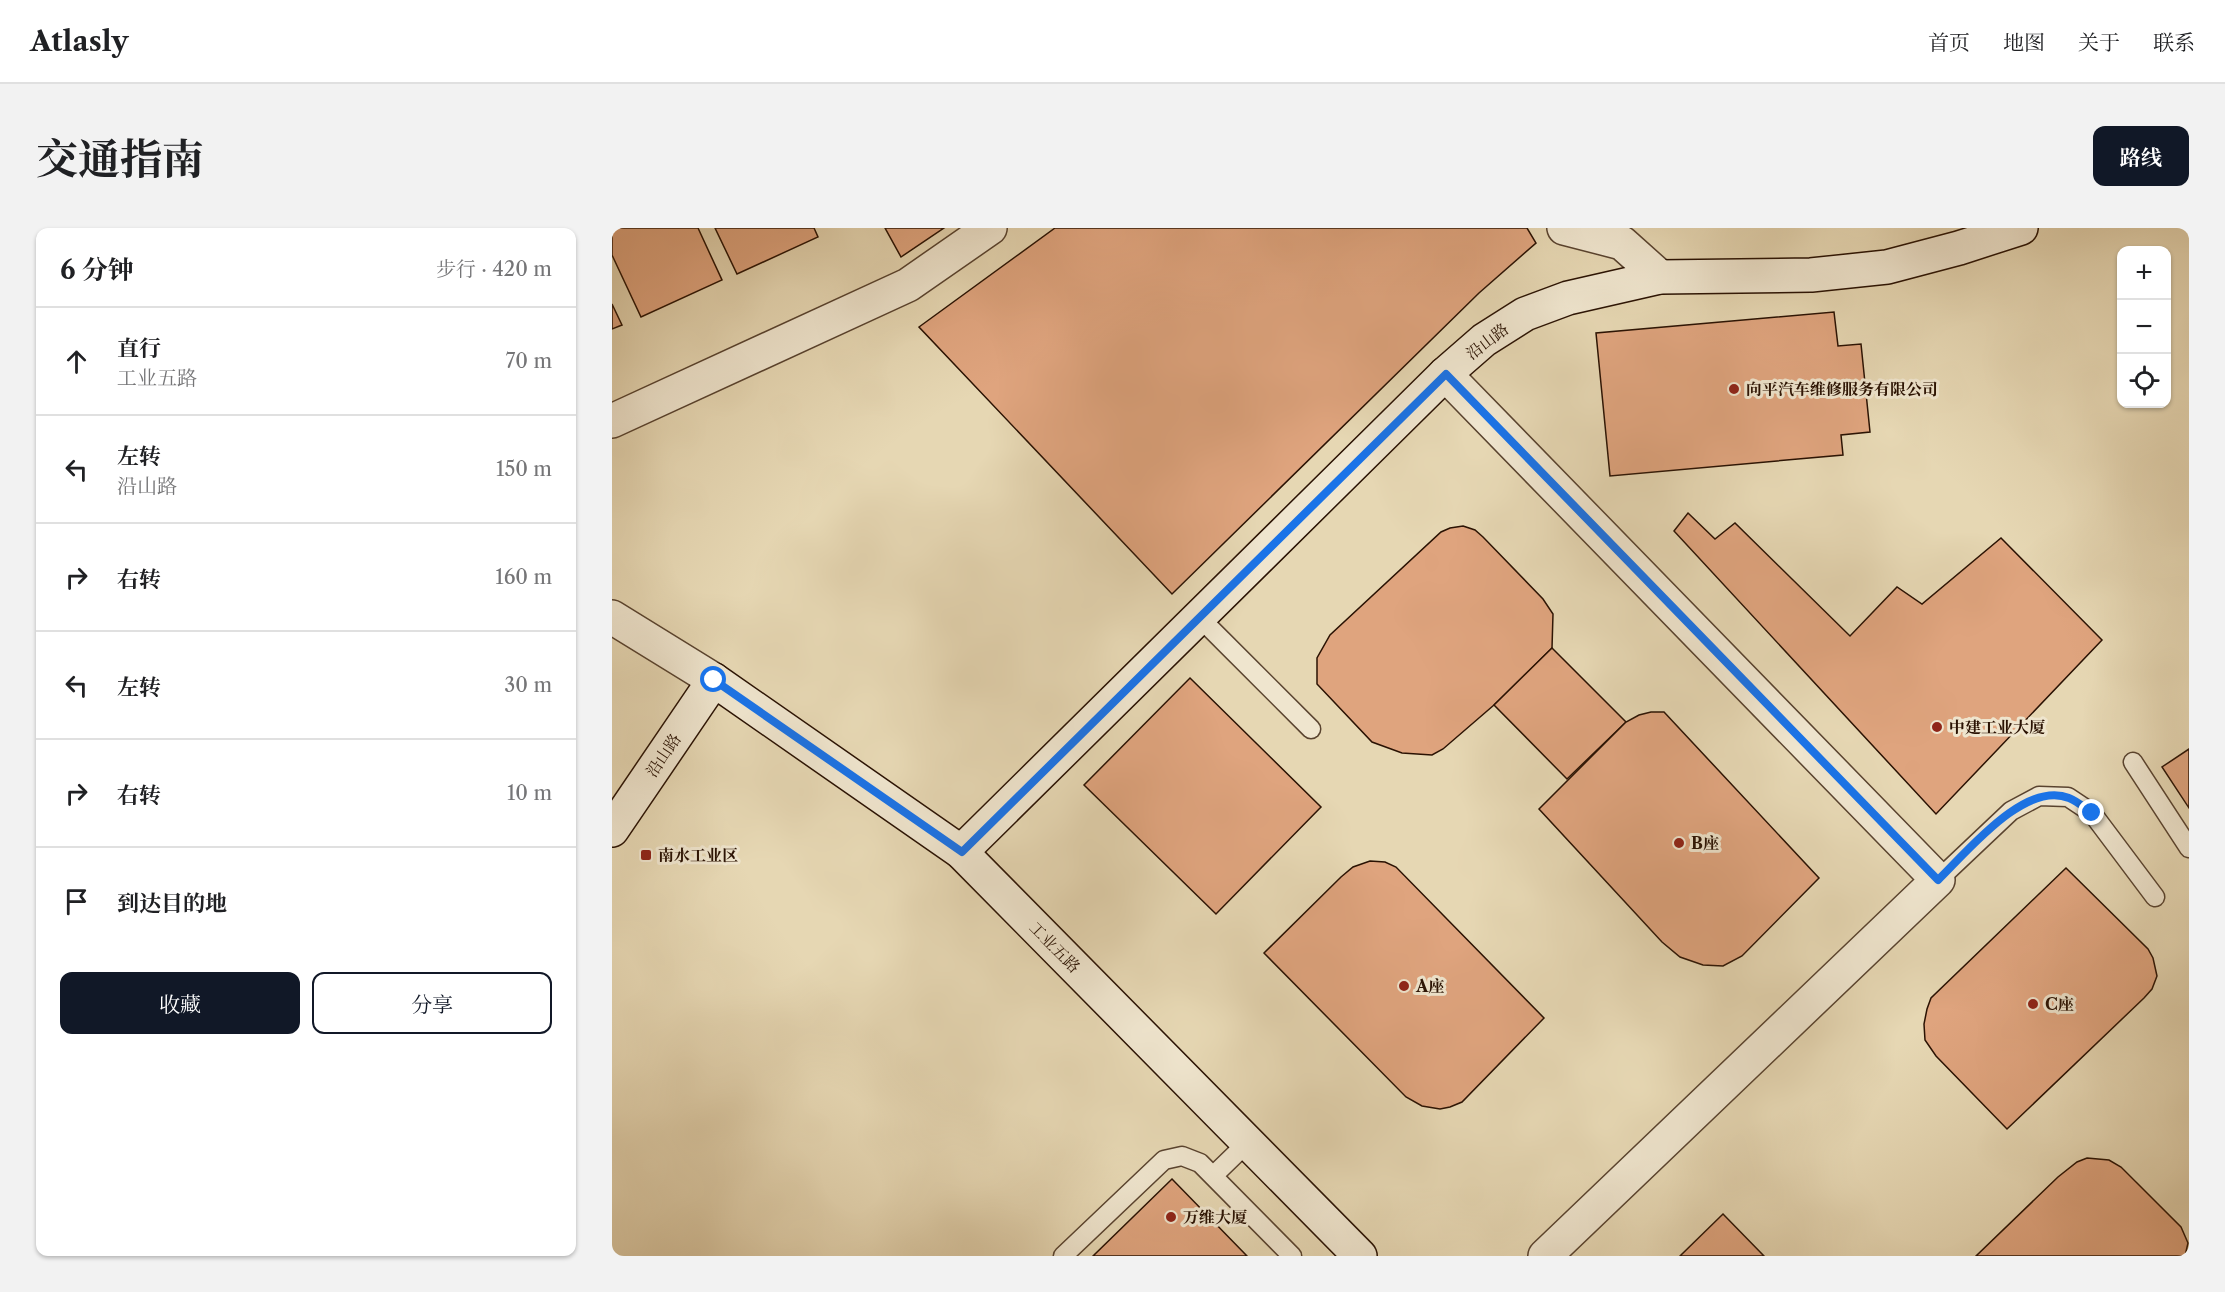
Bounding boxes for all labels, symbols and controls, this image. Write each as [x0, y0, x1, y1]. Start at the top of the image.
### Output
text: Atlasly [30, 24, 129, 58]
text: 首页 [1928, 30, 1970, 55]
text: 地图 [2003, 30, 2045, 55]
text: 关于 [2078, 30, 2120, 55]
text: 联系 [2153, 30, 2195, 55]
button: 路线 [2093, 126, 2189, 186]
text: 交通指南 [36, 133, 204, 185]
map controls [2117, 246, 2171, 408]
button: + [2117, 246, 2171, 300]
text: 6 分钟 [60, 254, 134, 286]
text: 步行 · 420 m [436, 257, 552, 281]
button: − [2117, 300, 2171, 354]
street label: 沿山路 [1462, 319, 1512, 363]
text: 直行 [117, 335, 161, 362]
icon: ahead [60, 345, 93, 378]
text: 70 m [506, 349, 552, 373]
button: locate [2117, 354, 2171, 408]
text: 工业五路 [117, 366, 197, 390]
place label: 向平汽车维修服务有限公司 [1746, 379, 1938, 399]
marker: 向平汽车维修服务有限公司 [1727, 382, 1741, 396]
text: 左转 [117, 443, 161, 470]
icon: left [60, 453, 93, 486]
text: 150 m [496, 457, 552, 481]
text: 沿山路 [117, 474, 177, 498]
icon: right [60, 561, 93, 594]
text: 160 m [495, 565, 552, 589]
text: 右转 [117, 566, 161, 593]
route start [700, 666, 726, 692]
icon: left [60, 669, 93, 702]
text: 30 m [504, 673, 552, 697]
text: 左转 [117, 674, 161, 701]
place label: 中建工业大厦 [1949, 717, 2045, 737]
marker: 中建工业大厦 [1930, 720, 1944, 734]
street label: 沿山路 [641, 730, 685, 780]
icon: right [60, 777, 93, 810]
text: 10 m [507, 781, 552, 805]
text: 右转 [117, 782, 161, 809]
route end [2078, 799, 2104, 825]
place label: B座 [1691, 833, 1719, 853]
marker: B座 [1672, 836, 1686, 850]
place label: 南水工业区 [658, 845, 738, 865]
marker: 南水工业区 [639, 848, 653, 862]
icon: arrive [60, 885, 93, 918]
text: 到达目的地 [117, 890, 227, 917]
street label: 工业五路 [1025, 917, 1085, 977]
button: 收藏 [60, 972, 300, 1034]
button: 分享 [312, 972, 552, 1034]
place label: A座 [1415, 976, 1444, 996]
marker: A座 [1397, 979, 1411, 993]
place label: C座 [2045, 994, 2074, 1014]
marker: C座 [2026, 997, 2040, 1011]
place label: 万维大厦 [1183, 1207, 1247, 1227]
marker: 万维大厦 [1164, 1210, 1178, 1224]

